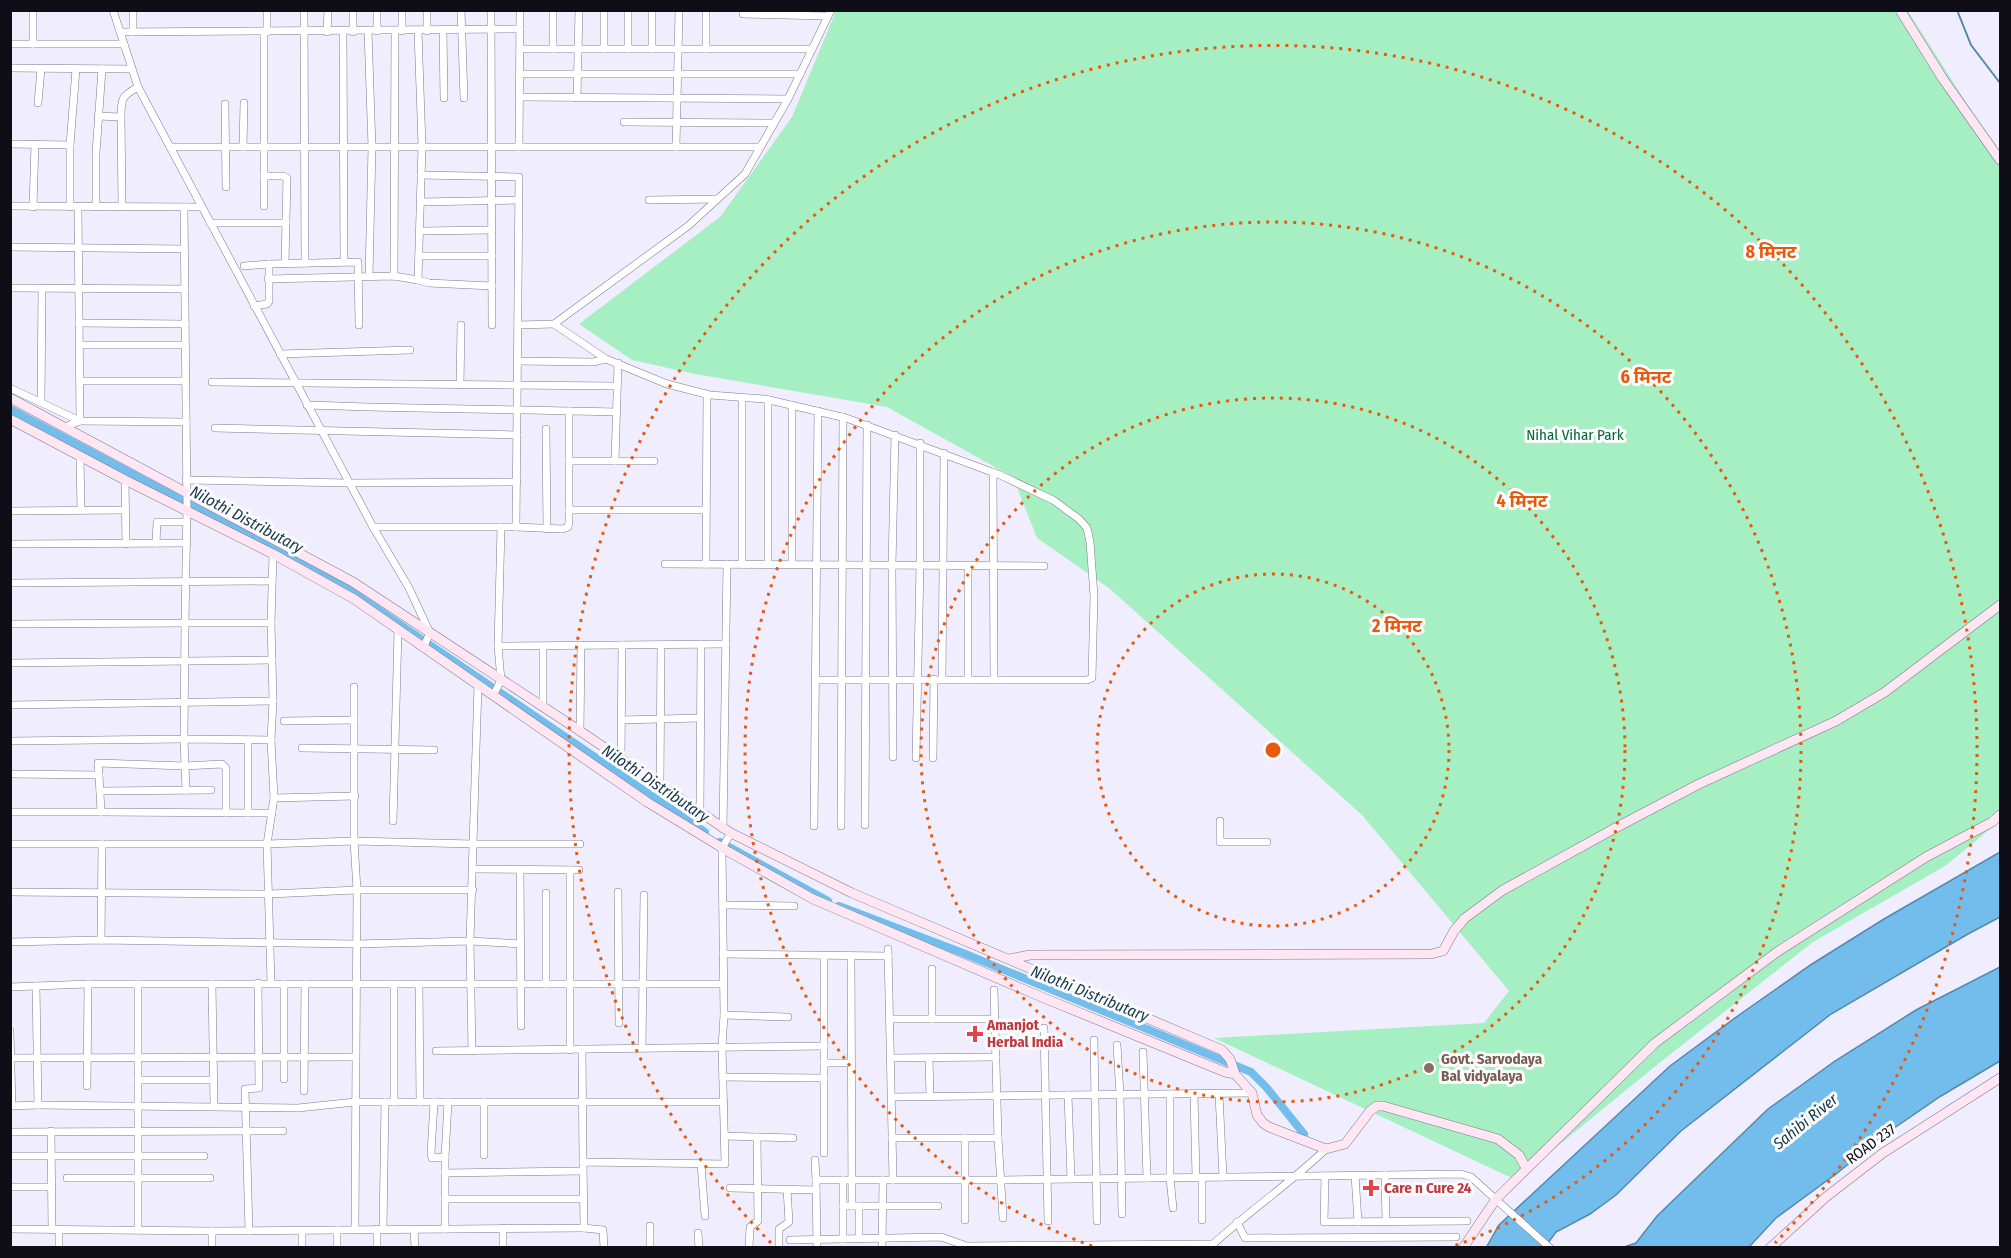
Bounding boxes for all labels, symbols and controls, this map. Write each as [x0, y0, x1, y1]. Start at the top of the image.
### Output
text: 8 मिनट [1745, 241, 1797, 263]
text: 6 मिनट [1621, 366, 1672, 388]
park label: Nihal Vihar Park [1526, 426, 1624, 444]
water label: Nilothi Distributary [187, 482, 307, 558]
text: 4 मिनट [1497, 490, 1548, 512]
text: 2 मिनट [1371, 615, 1422, 637]
centre of rings [1263, 740, 1283, 760]
water label: Nilothi Distributary [599, 741, 714, 827]
water label: Nilothi Distributary [1028, 961, 1152, 1026]
place label: Amanjot Herbal India [986, 1016, 1064, 1051]
marker: Amanjot Herbal India [968, 1027, 982, 1041]
place label: Govt. Sarvodaya Bal vidyalaya [1441, 1050, 1543, 1085]
marker: Govt. Sarvodaya Bal vidyalaya [1422, 1061, 1436, 1075]
water label: Sahibi River [1768, 1089, 1842, 1154]
street label: ROAD 237 [1843, 1120, 1899, 1168]
marker: Care n Cure 24 [1362, 1179, 1380, 1197]
place label: Care n Cure 24 [1384, 1179, 1472, 1197]

